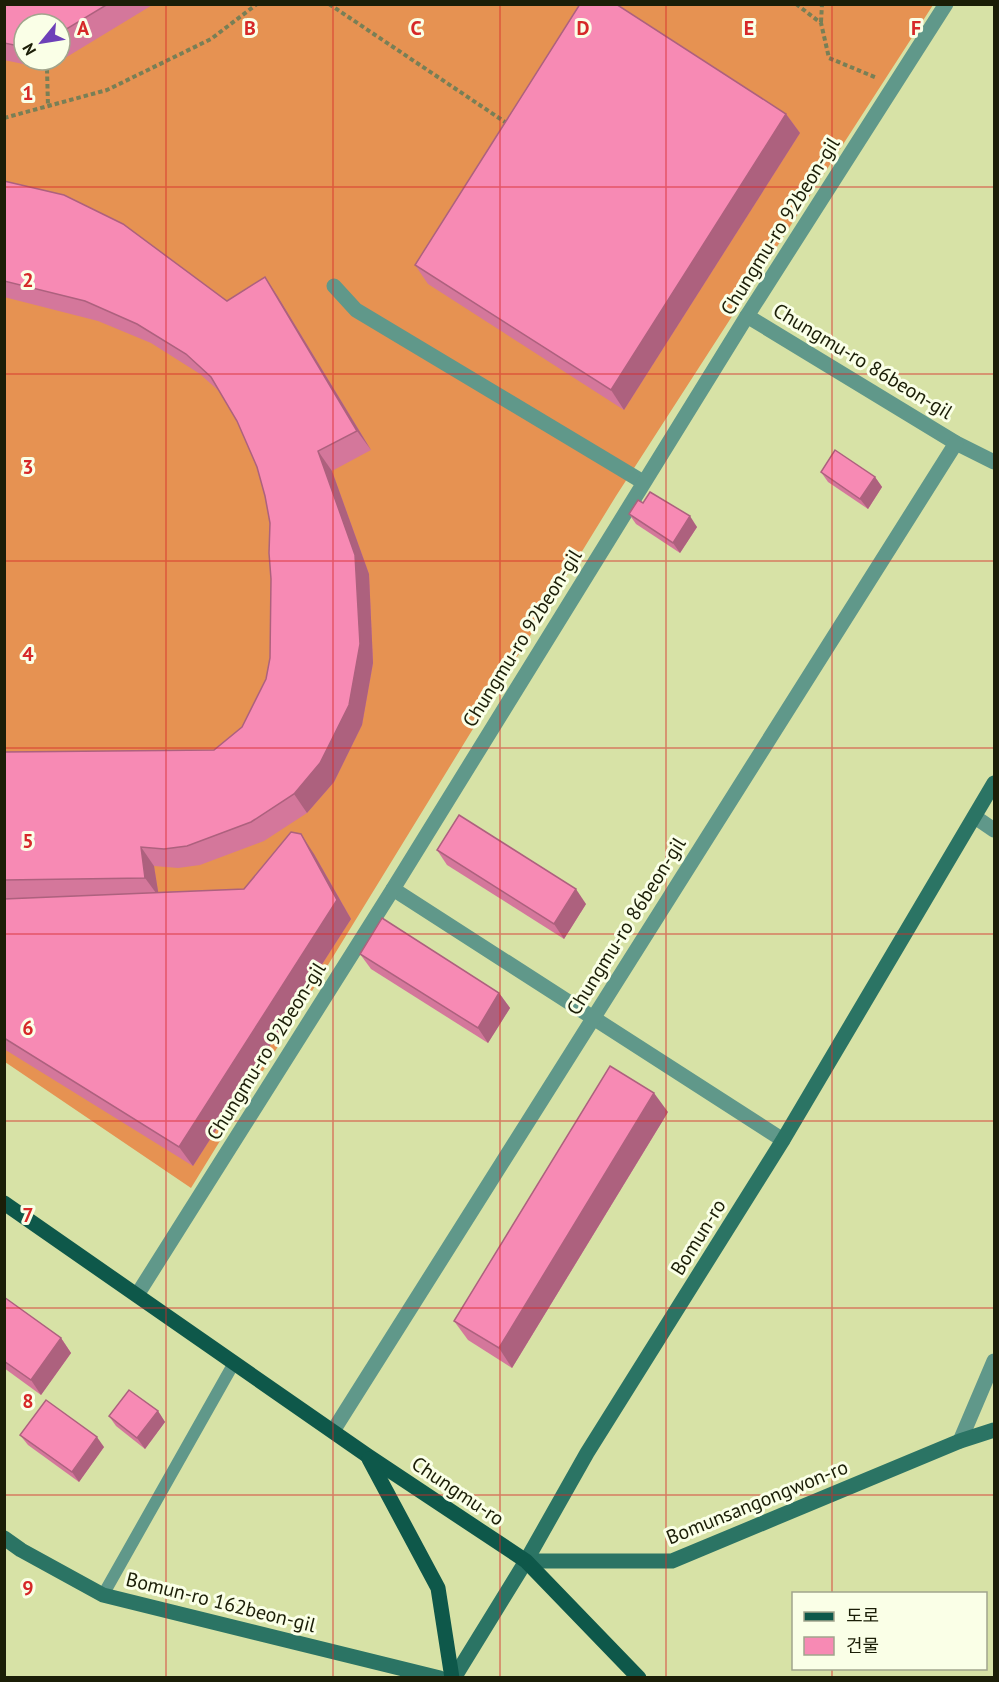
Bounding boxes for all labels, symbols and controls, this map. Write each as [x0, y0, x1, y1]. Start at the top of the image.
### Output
north arrow [12, 12, 72, 72]
text: A [77, 15, 90, 41]
text: B [244, 15, 256, 41]
text: C [410, 15, 422, 41]
text: D [577, 15, 590, 41]
text: E [744, 15, 754, 41]
text: F [911, 15, 921, 41]
text: N [18, 40, 40, 59]
text: 1 [22, 80, 34, 106]
street label: Chungmu-ro 92beon-gil [715, 132, 845, 320]
text: 2 [22, 267, 34, 293]
street label: Chungmu-ro 86beon-gil [768, 297, 958, 425]
text: 3 [22, 454, 34, 480]
street label: Chungmu-ro 92beon-gil [457, 544, 587, 732]
text: 4 [22, 641, 34, 667]
text: 5 [22, 828, 34, 854]
street label: Chungmu-ro 86beon-gil [561, 832, 691, 1020]
street label: Chungmu-ro 92beon-gil [201, 957, 331, 1145]
text: 6 [22, 1015, 34, 1041]
street label: Bomun-ro [664, 1194, 732, 1280]
text: 7 [22, 1202, 34, 1228]
text: 8 [22, 1388, 34, 1414]
street label: Chungmu-ro [407, 1450, 509, 1532]
street label: Bomunsangongwon-ro [662, 1454, 852, 1550]
street label: Bomun-ro 162beon-gil [123, 1566, 319, 1638]
text: 9 [22, 1575, 34, 1601]
legend [792, 1592, 987, 1670]
text: 도로 [846, 1604, 879, 1627]
text: 건물 [846, 1634, 879, 1657]

